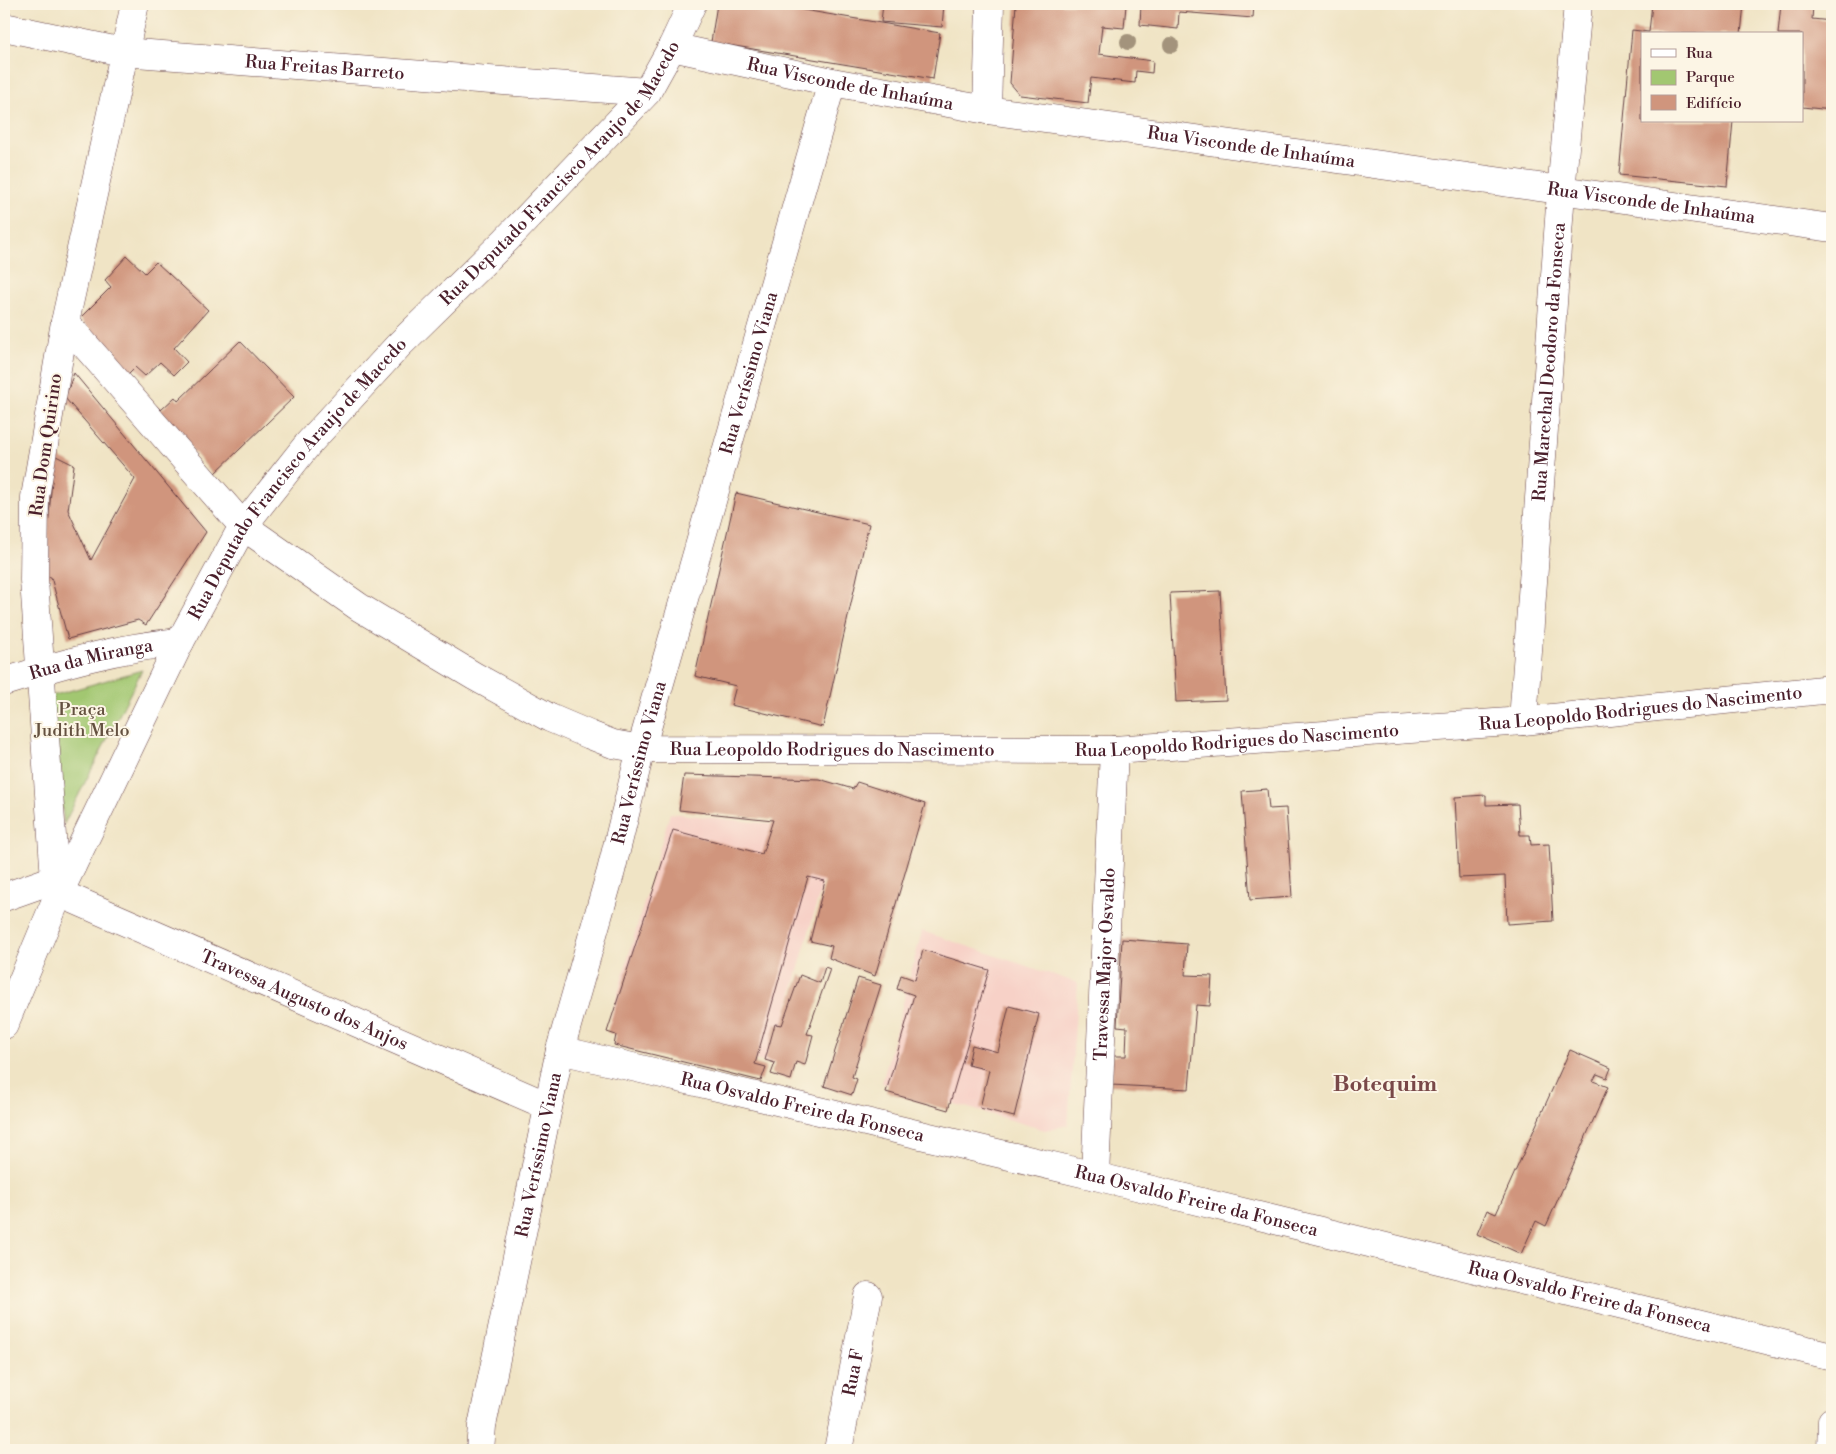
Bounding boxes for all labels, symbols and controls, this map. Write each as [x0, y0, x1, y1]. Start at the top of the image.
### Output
legend [1641, 32, 1804, 122]
street label: Rua Deputado Francisco Araujo de Macedo [435, 37, 685, 310]
text: Rua [1686, 44, 1713, 63]
street label: Rua Freitas Barreto [244, 50, 405, 85]
street label: Rua Visconde de Inhaúma [745, 52, 956, 115]
text: Parque [1686, 68, 1735, 87]
text: Edifício [1686, 94, 1742, 113]
street label: Rua Visconde de Inhaúma [1146, 121, 1358, 173]
street label: Rua Visconde de Inhaúma [1546, 177, 1758, 229]
street label: Rua Marechal Deodoro da Fonseca [1527, 221, 1570, 502]
street label: Rua Veríssimo Viana [714, 288, 783, 457]
street label: Rua Deputado Francisco Araujo de Macedo [183, 332, 412, 624]
street label: Rua Dom Quirino [25, 372, 67, 518]
street label: Rua da Miranga [26, 634, 155, 685]
street label: Rua Veríssimo Viana [606, 677, 672, 847]
street label: Rua Leopoldo Rodrigues do Nascimento [1478, 681, 1803, 736]
park label: Praça Judith Melo [33, 698, 130, 742]
street label: Rua Leopoldo Rodrigues do Nascimento [1075, 718, 1400, 762]
street label: Rua Leopoldo Rodrigues do Nascimento [670, 738, 995, 761]
street label: Travessa Major Osvaldo [1089, 867, 1120, 1061]
street label: Travessa Augusto dos Anjos [197, 945, 412, 1055]
street label: Rua Osvaldo Freire da Fonseca [678, 1067, 927, 1147]
street label: Rua Veríssimo Viana [510, 1069, 567, 1240]
district label: Botequim [1333, 1071, 1437, 1098]
street label: Rua Osvaldo Freire da Fonseca [1072, 1160, 1321, 1242]
street label: Rua Osvaldo Freire da Fonseca [1466, 1256, 1715, 1338]
street label: Rua F [837, 1347, 869, 1398]

